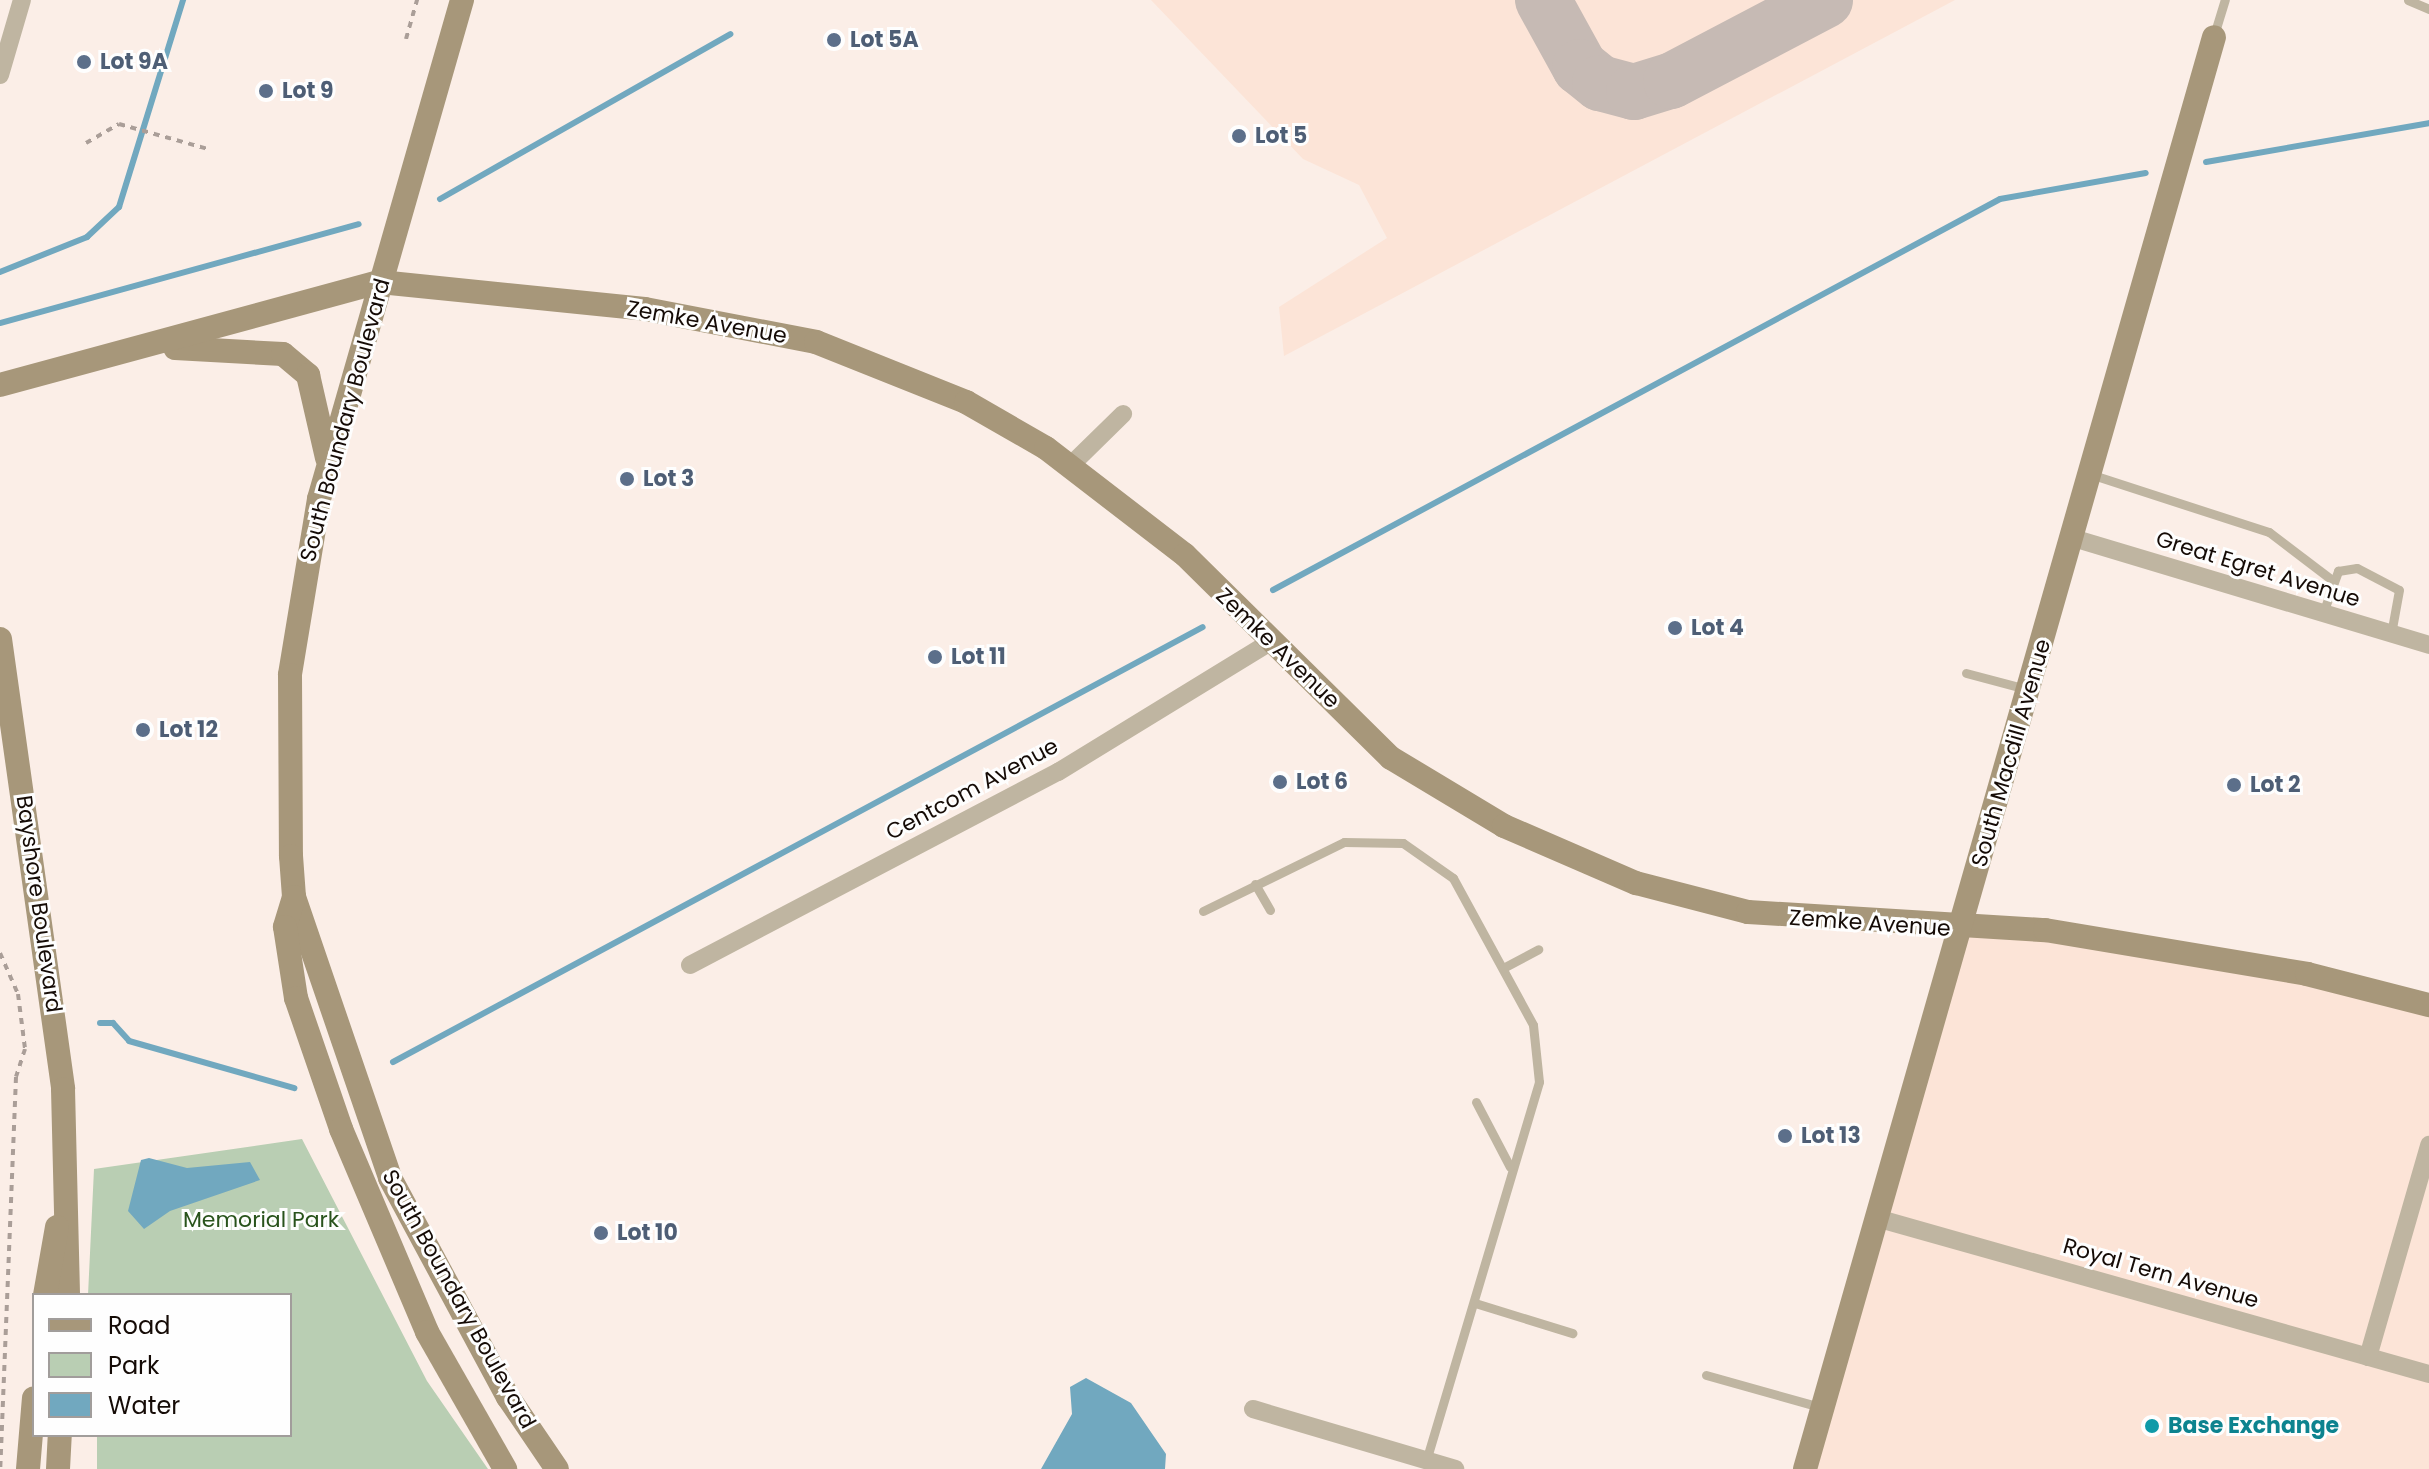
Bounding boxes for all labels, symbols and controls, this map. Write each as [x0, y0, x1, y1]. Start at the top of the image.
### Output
place label: Lot 5A [850, 27, 919, 53]
marker: Lot 5A [825, 31, 843, 49]
place label: Lot 9A [100, 49, 168, 75]
marker: Lot 9A [75, 53, 93, 71]
place label: Lot 9 [282, 78, 334, 104]
marker: Lot 9 [257, 82, 275, 100]
place label: Lot 5 [1255, 123, 1307, 149]
marker: Lot 5 [1230, 127, 1248, 145]
street label: South Boundary Boulevard [294, 276, 396, 564]
street label: Zemke Avenue [625, 295, 789, 349]
place label: Lot 3 [643, 466, 694, 492]
marker: Lot 3 [618, 470, 636, 488]
street label: Great Egret Avenue [2153, 525, 2363, 613]
street label: Zemke Avenue [1211, 582, 1345, 714]
place label: Lot 4 [1691, 615, 1744, 641]
marker: Lot 4 [1666, 619, 1684, 637]
street label: South Macdill Avenue [1966, 636, 2056, 870]
place label: Lot 11 [951, 644, 1006, 670]
marker: Lot 11 [926, 648, 944, 666]
place label: Lot 12 [159, 717, 218, 743]
marker: Lot 12 [134, 721, 152, 739]
street label: Centcom Avenue [881, 732, 1063, 846]
place label: Lot 6 [1296, 769, 1348, 795]
place label: Lot 2 [2250, 772, 2301, 798]
marker: Lot 6 [1271, 773, 1289, 791]
marker: Lot 2 [2225, 776, 2243, 794]
street label: Bayshore Boulevard [11, 794, 67, 1014]
street label: Zemke Avenue [1788, 904, 1952, 942]
place label: Lot 13 [1801, 1123, 1861, 1149]
marker: Lot 13 [1776, 1127, 1794, 1145]
street label: South Boundary Boulevard [377, 1165, 541, 1433]
park label: Memorial Park [183, 1207, 339, 1233]
place label: Lot 10 [617, 1220, 678, 1246]
marker: Lot 10 [592, 1224, 610, 1242]
street label: Royal Tern Avenue [2060, 1232, 2262, 1314]
legend [32, 1293, 292, 1437]
text: Road [108, 1309, 170, 1342]
text: Park [108, 1349, 159, 1382]
text: Water [108, 1389, 180, 1422]
place label: Base Exchange [2168, 1413, 2339, 1439]
marker: Base Exchange [2143, 1417, 2161, 1435]

